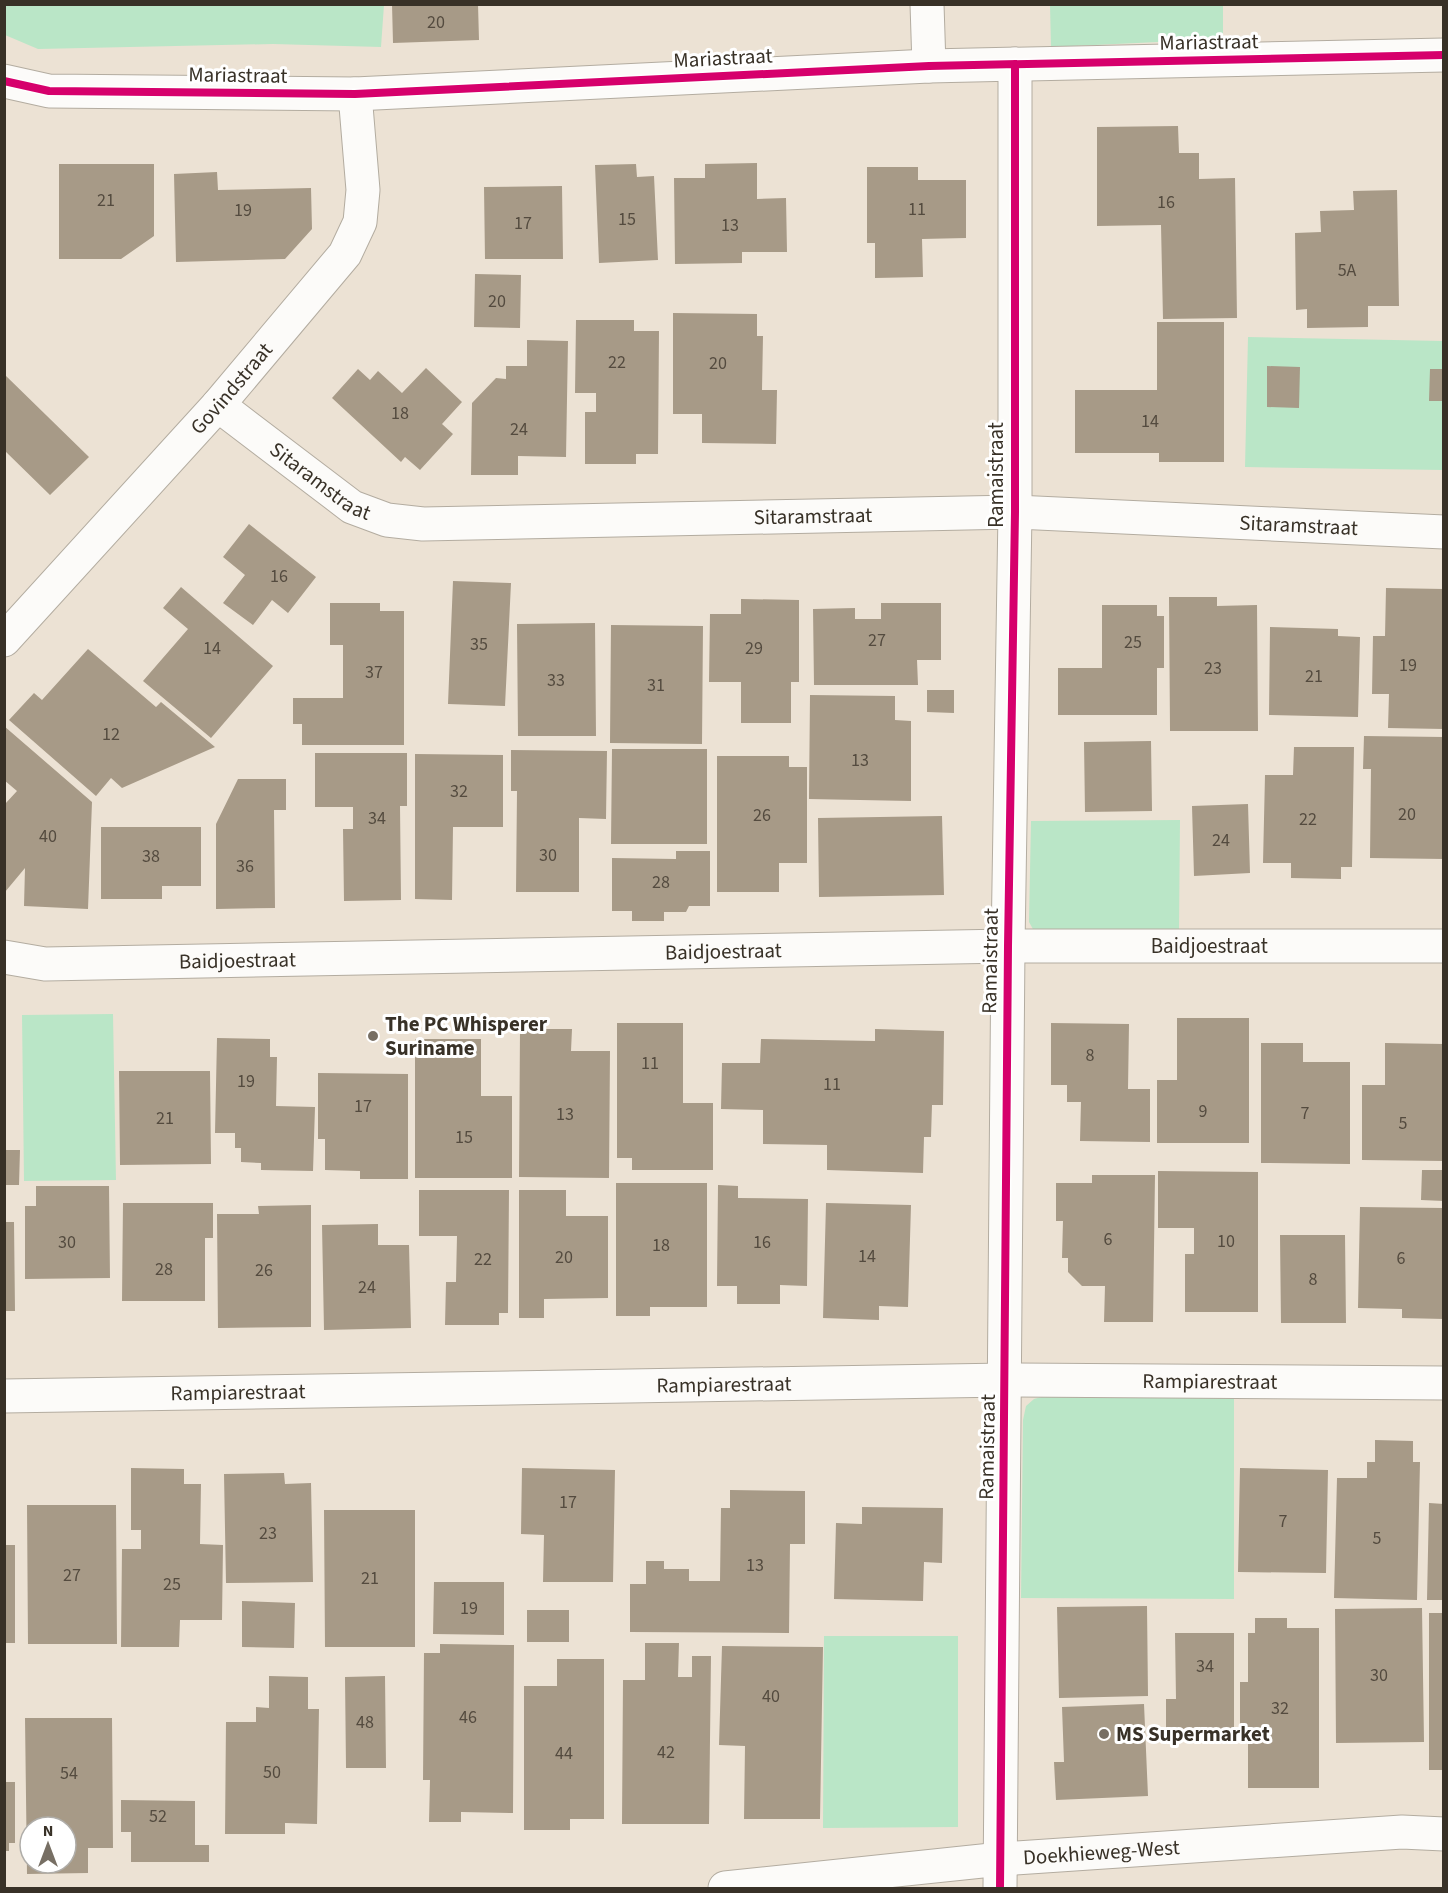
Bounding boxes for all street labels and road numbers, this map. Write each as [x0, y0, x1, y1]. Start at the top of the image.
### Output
street label: Mariastraat [1159, 26, 1259, 58]
street label: Mariastraat [673, 40, 773, 76]
street label: Mariastraat [188, 59, 288, 91]
street label: Govindstraat [183, 336, 279, 441]
street label: Ramaistraat [981, 422, 1011, 528]
street label: Sitaramstraat [264, 435, 375, 528]
street label: Sitaramstraat [753, 500, 873, 532]
street label: Sitaramstraat [1239, 507, 1359, 543]
street label: Ramaistraat [974, 908, 1006, 1014]
street label: Baidjoestraat [1151, 931, 1268, 961]
street label: Baidjoestraat [664, 935, 782, 967]
street label: Baidjoestraat [179, 944, 296, 976]
street label: Rampiarestraat [1142, 1366, 1278, 1397]
street label: Rampiarestraat [656, 1368, 792, 1401]
street label: Rampiarestraat [170, 1376, 306, 1408]
street label: Ramaistraat [971, 1394, 1003, 1500]
street label: Doekhieweg-West [1022, 1832, 1181, 1872]

